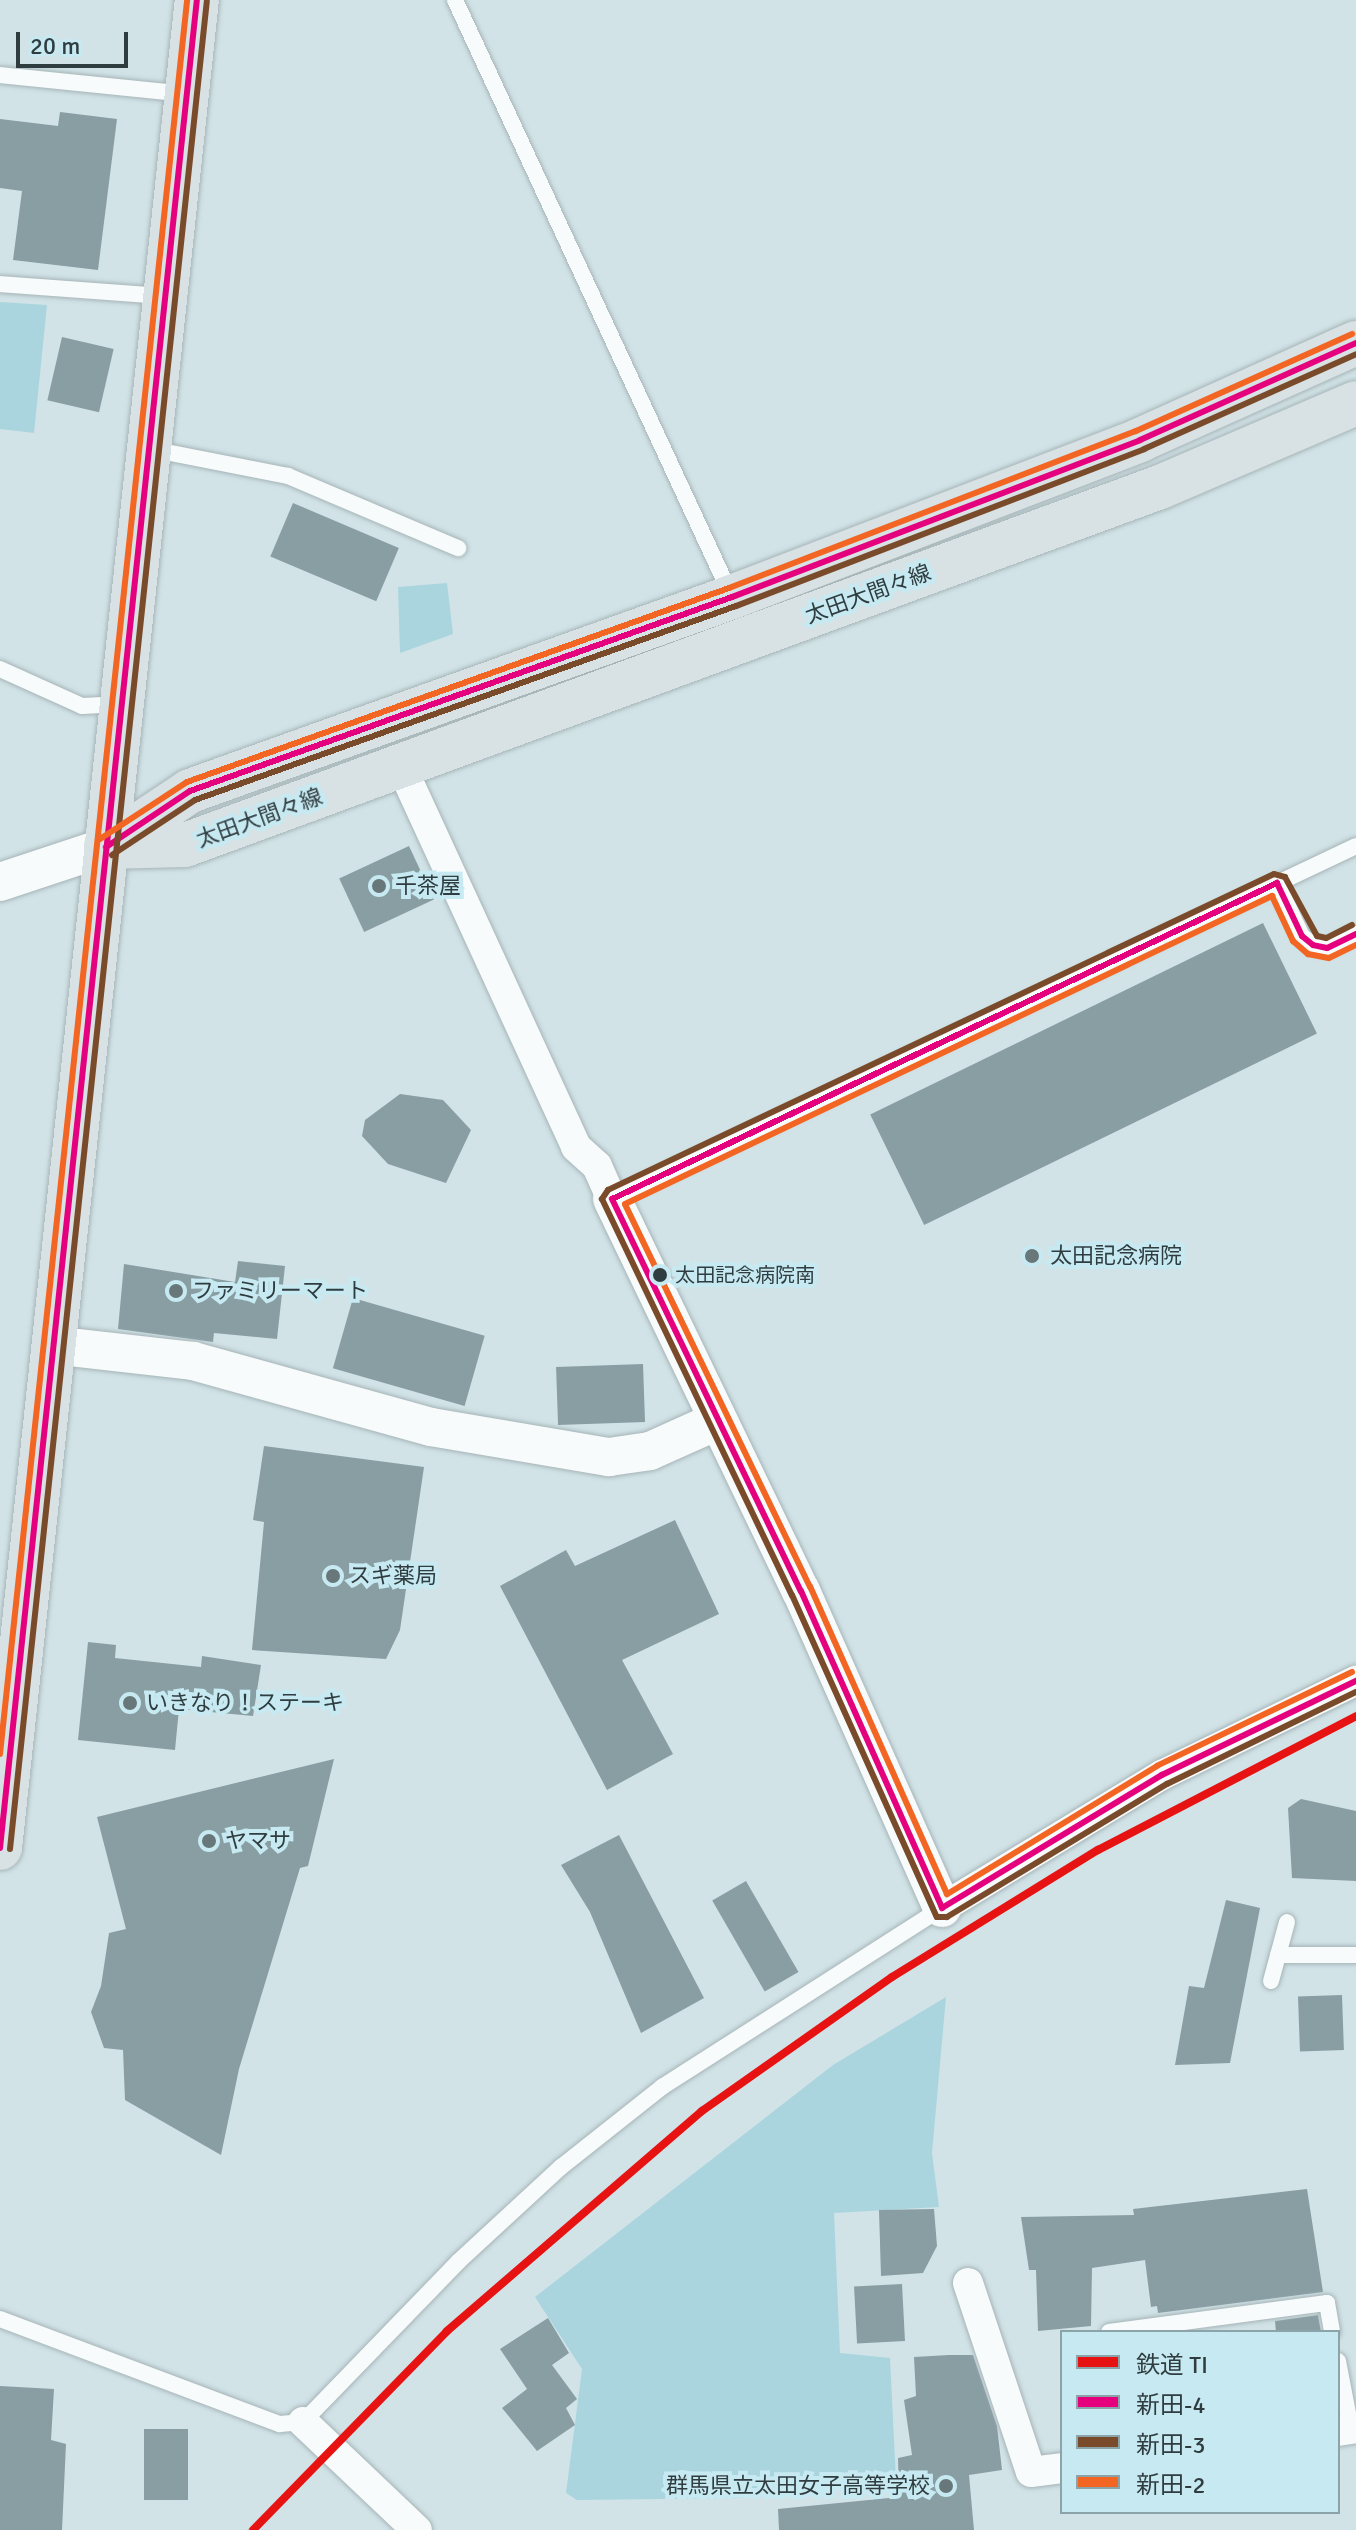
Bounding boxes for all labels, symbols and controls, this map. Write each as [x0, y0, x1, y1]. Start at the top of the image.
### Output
scale bar [20, 16, 132, 66]
text: 20 m [30, 31, 80, 61]
street label: 太田大間々線 [801, 559, 935, 629]
street label: 太田大間々線 [192, 783, 326, 853]
place label: 千茶屋 [395, 873, 461, 899]
marker: 千茶屋 [370, 877, 388, 895]
place label: 太田記念病院 [1050, 1243, 1182, 1269]
marker: 太田記念病院 [1021, 1245, 1043, 1267]
place label: 太田記念病院南 [675, 1263, 815, 1287]
marker: 太田記念病院南 [652, 1267, 668, 1283]
place label: ファミリーマート [192, 1278, 368, 1304]
marker: ファミリーマート [167, 1282, 185, 1300]
place label: スギ薬局 [349, 1563, 437, 1589]
marker: スギ薬局 [324, 1567, 342, 1585]
place label: いきなり！ステーキ [146, 1690, 344, 1716]
marker: いきなり！ステーキ [121, 1694, 139, 1712]
place label: ヤマサ [225, 1828, 291, 1854]
marker: ヤマサ [200, 1832, 218, 1850]
legend [1060, 2330, 1340, 2514]
text: 鉄道 TI [1136, 2350, 1208, 2380]
text: 新田-4 [1136, 2390, 1205, 2420]
text: 新田-3 [1136, 2430, 1205, 2460]
text: 新田-2 [1136, 2470, 1205, 2500]
place label: 群馬県立太田女子高等学校 [666, 2473, 930, 2499]
marker: 群馬県立太田女子高等学校 [937, 2477, 955, 2495]

